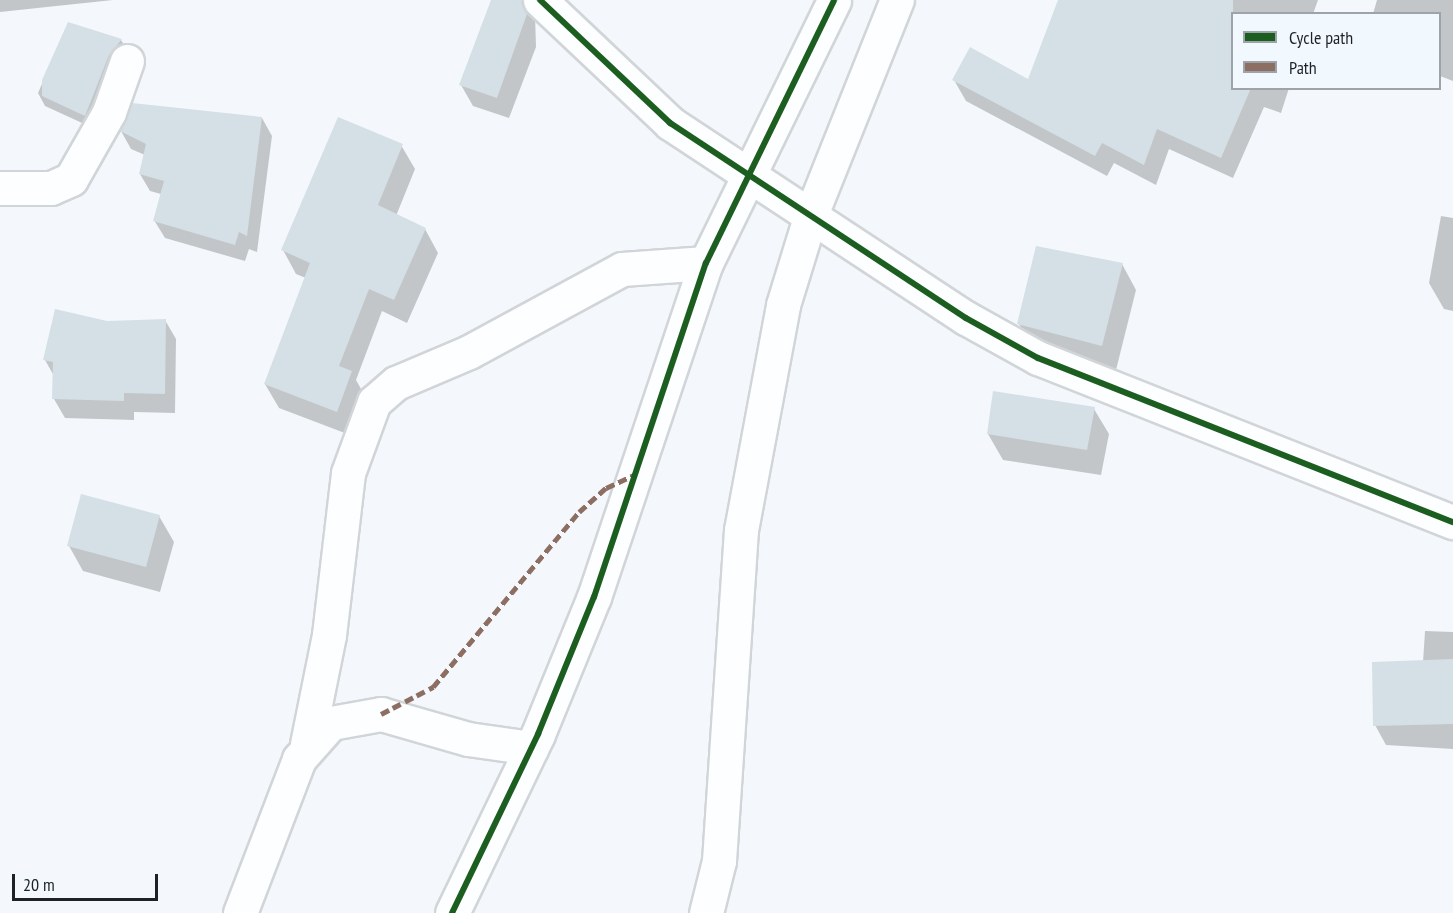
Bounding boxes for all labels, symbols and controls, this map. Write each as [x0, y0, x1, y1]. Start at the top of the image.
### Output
legend [1231, 12, 1441, 90]
text: Cycle path [1289, 26, 1353, 49]
text: Path [1289, 56, 1317, 79]
scale bar [15, 862, 160, 900]
text: 20 m [23, 873, 55, 896]

